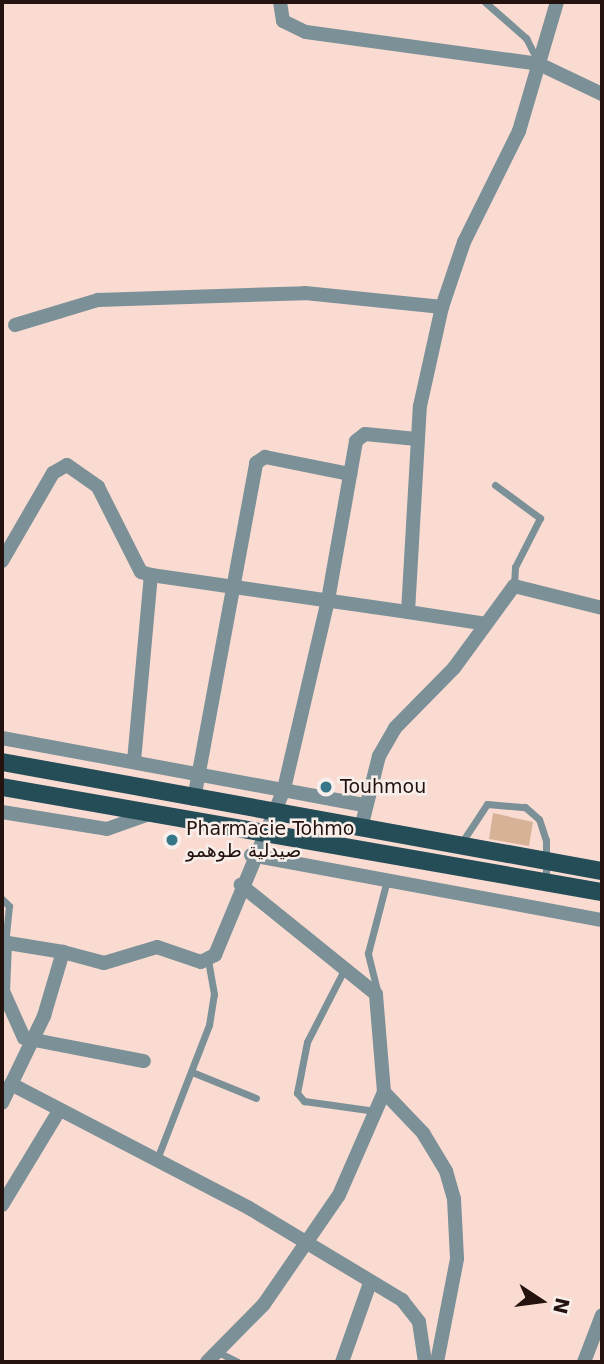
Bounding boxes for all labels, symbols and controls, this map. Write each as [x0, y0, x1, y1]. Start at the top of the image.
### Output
place label: Touhmou [340, 776, 426, 798]
marker: Touhmou [318, 779, 334, 795]
place label: Pharmacie Tohmo صيدلية طوهمو [186, 818, 354, 862]
marker: Pharmacie Tohmo صيدلية طوهمو [164, 832, 180, 848]
north arrow [506, 1266, 576, 1336]
text: N [549, 1296, 574, 1316]

